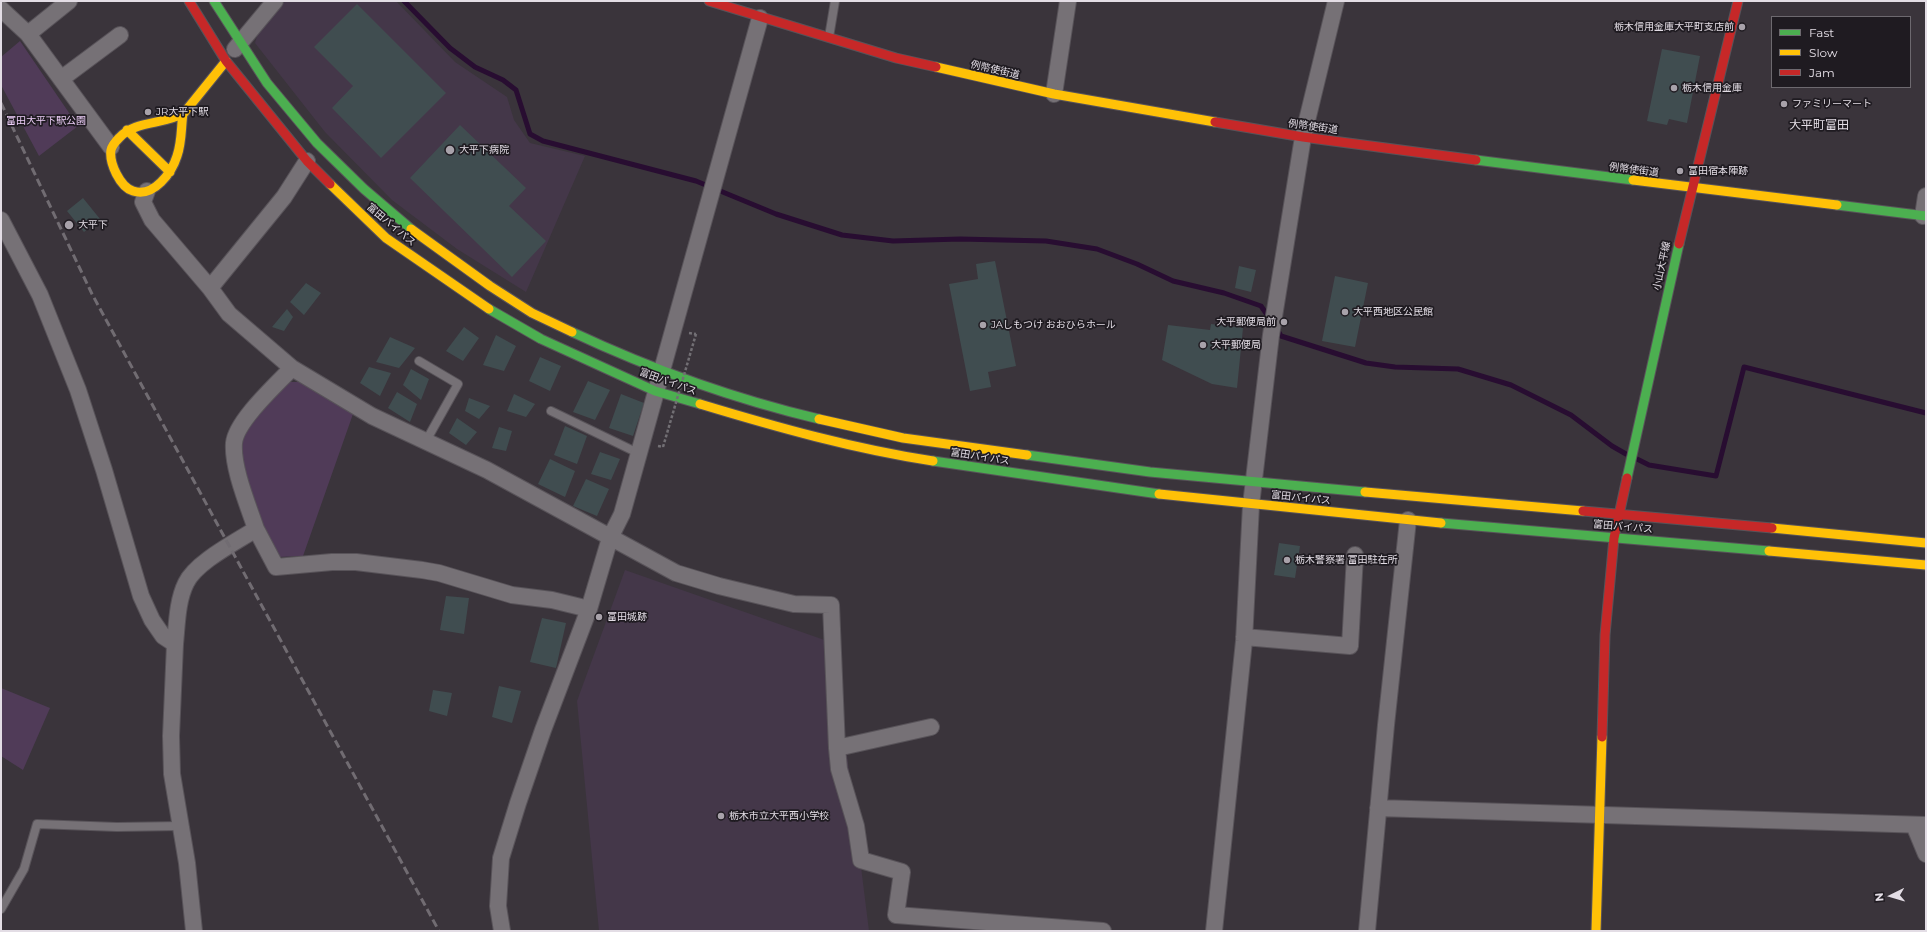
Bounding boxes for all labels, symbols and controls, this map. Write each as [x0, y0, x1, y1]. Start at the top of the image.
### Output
legend [1771, 16, 1911, 88]
place label: 栃木信用金庫大平町支店前 [1614, 21, 1734, 33]
marker: 栃木信用金庫大平町支店前 [1737, 22, 1747, 32]
text: Fast [1809, 25, 1834, 40]
text: Slow [1809, 45, 1838, 60]
street label: 例幣使街道 [969, 59, 1021, 81]
text: Jam [1809, 65, 1835, 80]
place label: 栃木信用金庫 [1682, 82, 1742, 94]
marker: 栃木信用金庫 [1669, 83, 1679, 93]
place label: ファミリーマート [1792, 98, 1872, 110]
marker: ファミリーマート [1779, 99, 1789, 109]
place label: JR大平下駅 [156, 106, 208, 118]
marker: JR大平下駅 [143, 107, 153, 117]
park label: 富田大平下駅公園 [6, 115, 86, 127]
street label: 例幣使街道 [1287, 118, 1339, 136]
district label: 大平町富田 [1789, 118, 1849, 132]
marker: 大平下病院 [444, 144, 456, 156]
place label: 大平下病院 [459, 144, 509, 156]
street label: 例幣使街道 [1608, 161, 1660, 179]
place label: 富田宿本陣跡 [1688, 165, 1748, 177]
marker: 富田宿本陣跡 [1675, 166, 1685, 176]
street label: 富田バイパス [364, 201, 418, 249]
marker: 大平下 [63, 219, 75, 231]
place label: 大平下 [78, 219, 108, 231]
street label: 小山大平線 [1651, 240, 1673, 292]
place label: 大平西地区公民館 [1353, 306, 1433, 318]
marker: 大平西地区公民館 [1340, 307, 1350, 317]
place label: 大平郵便局前 [1216, 316, 1276, 328]
marker: 大平郵便局前 [1279, 317, 1289, 327]
place label: JAしもつけ おおひらホール [991, 319, 1116, 331]
marker: JAしもつけ おおひらホール [978, 320, 988, 330]
place label: 大平郵便局 [1211, 339, 1261, 351]
marker: 大平郵便局 [1198, 340, 1208, 350]
street label: 富田バイパス [638, 366, 698, 398]
street label: 富田バイパス [949, 446, 1011, 468]
street label: 富田バイパス [1271, 489, 1331, 507]
street label: 富田バイパス [1593, 518, 1653, 536]
place label: 栃木警察署 富田駐在所 [1295, 554, 1398, 566]
marker: 栃木警察署 富田駐在所 [1282, 555, 1292, 565]
place label: 富田城跡 [607, 611, 647, 623]
marker: 富田城跡 [594, 612, 604, 622]
place label: 栃木市立大平西小学校 [729, 810, 829, 822]
marker: 栃木市立大平西小学校 [716, 811, 726, 821]
north arrow [1871, 876, 1911, 916]
text: N [1872, 892, 1886, 902]

